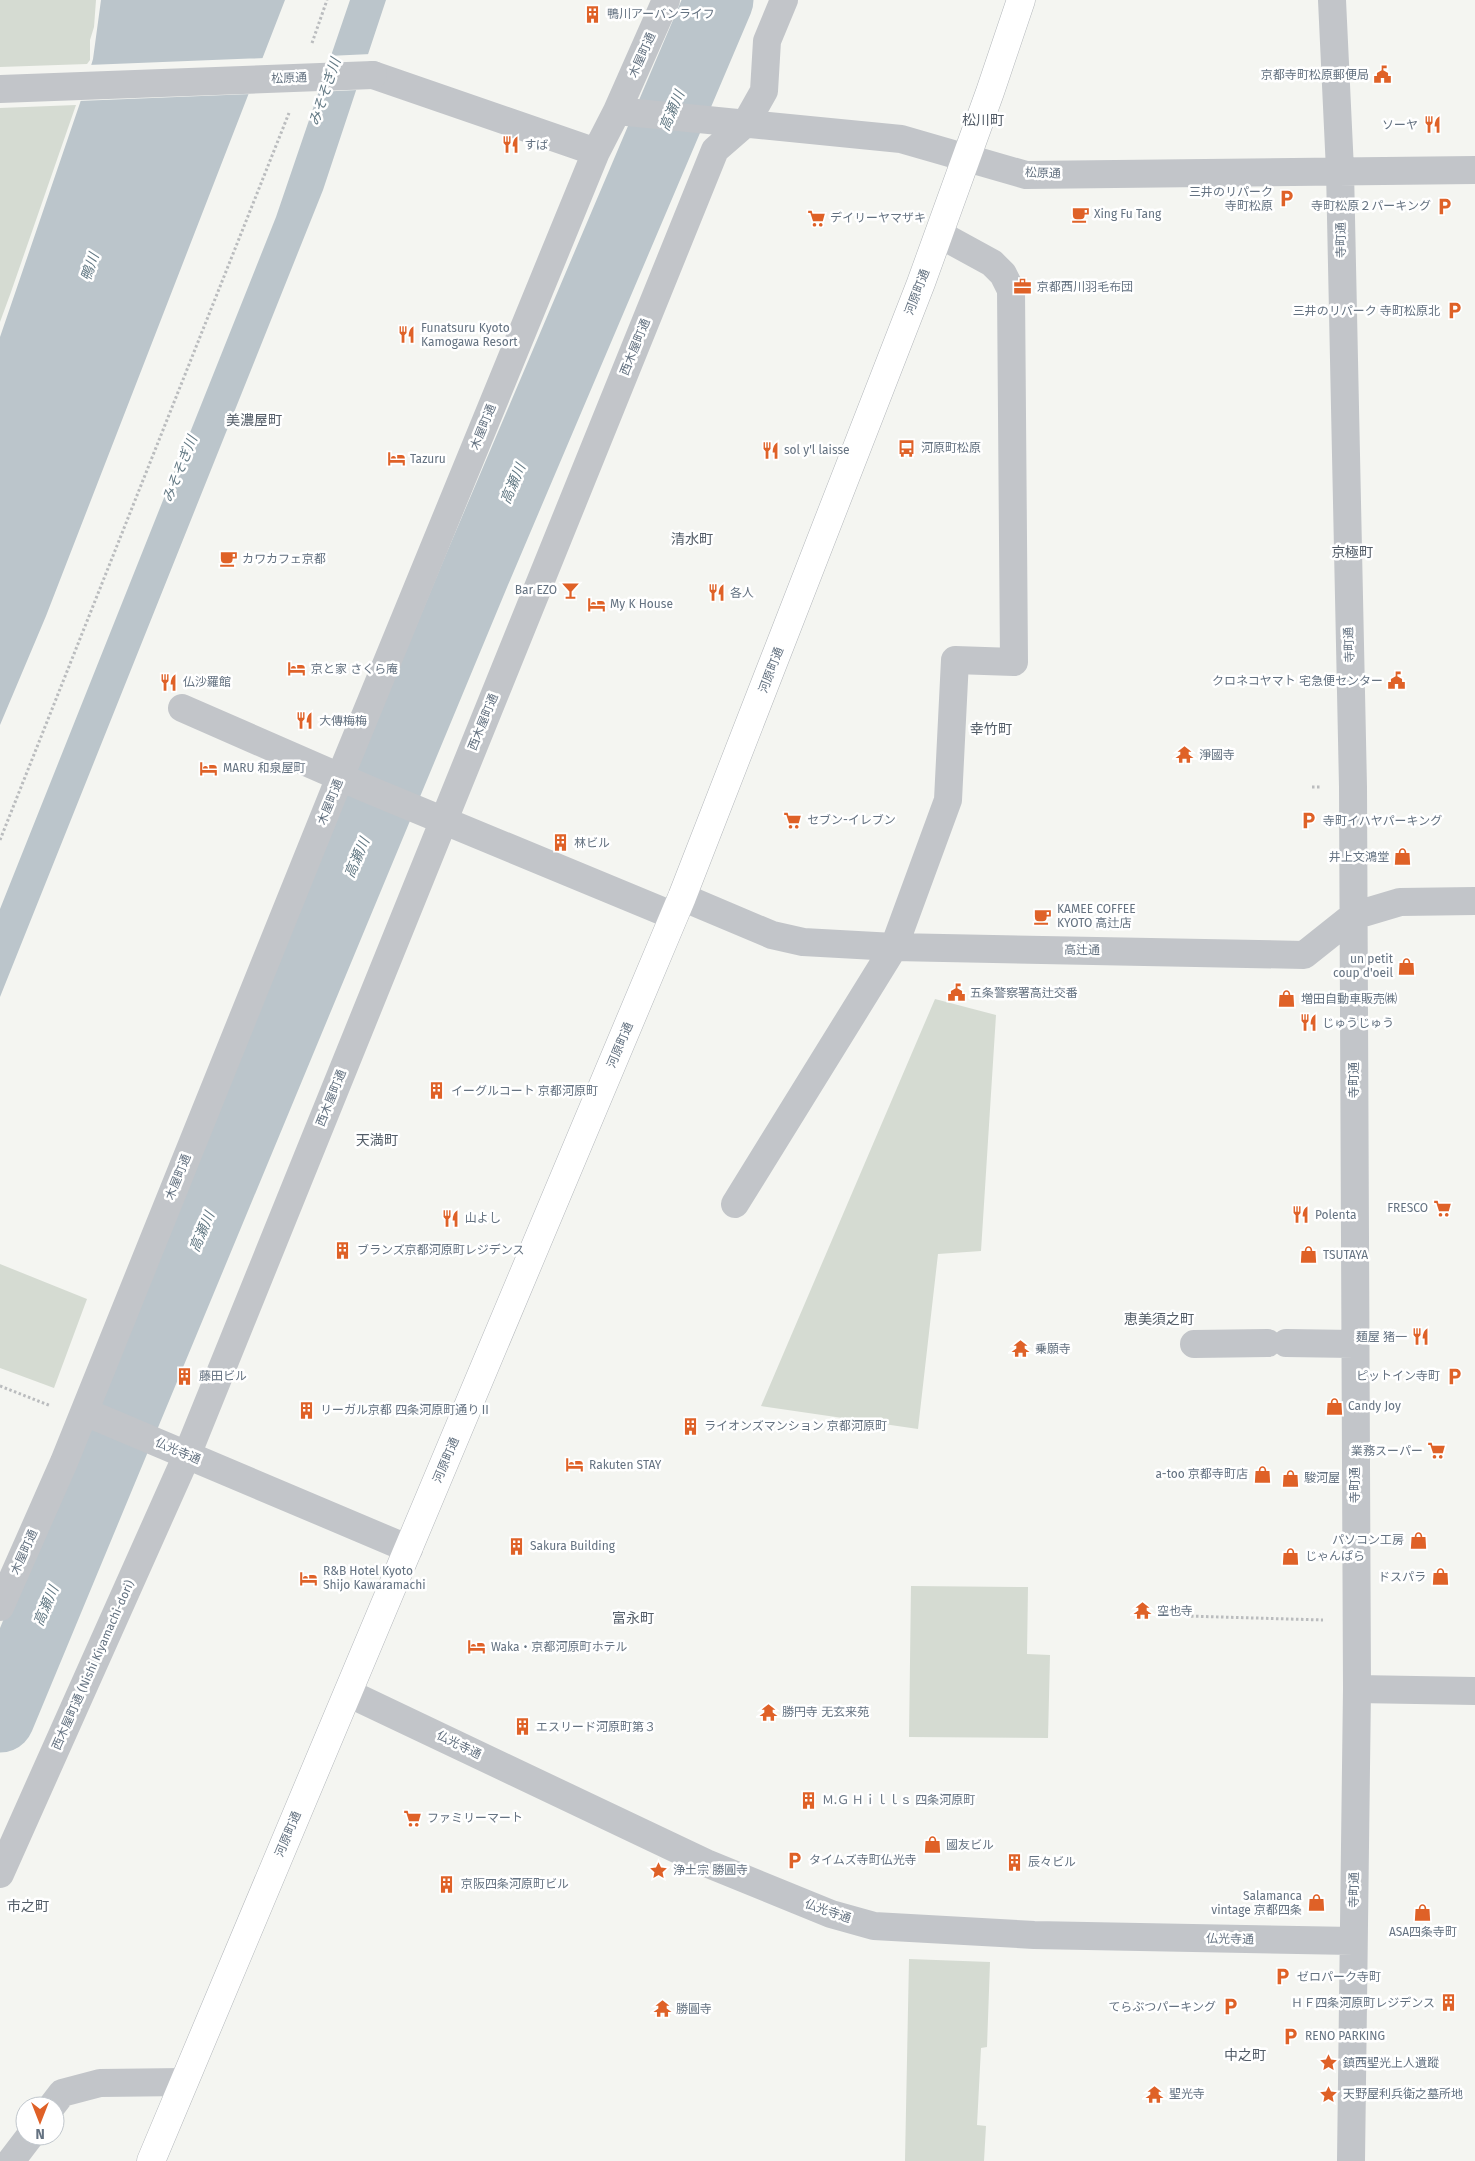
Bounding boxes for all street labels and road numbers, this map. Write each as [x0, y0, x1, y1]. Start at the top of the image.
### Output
street label: 木屋町通 [626, 30, 658, 80]
street label: 松原通 [271, 70, 307, 86]
street label: 松原通 [1025, 165, 1061, 181]
street label: 寺町通 [1334, 222, 1348, 258]
street label: 河原町通 [902, 267, 932, 317]
street label: 西木屋町通 [617, 317, 653, 377]
street label: 木屋町通 [468, 402, 498, 452]
street label: 寺町通 [1341, 627, 1357, 663]
street label: 河原町通 [756, 645, 786, 695]
street label: 西木屋町通 [465, 692, 501, 752]
street label: 木屋町通 [315, 777, 345, 827]
street label: 高辻通 [1064, 943, 1100, 957]
street label: 河原町通 [604, 1020, 636, 1070]
street label: 寺町通 [1347, 1062, 1361, 1098]
street label: 西木屋町通 [313, 1068, 349, 1128]
street label: 木屋町通 [163, 1152, 193, 1202]
street label: 仏光寺通 [153, 1435, 203, 1467]
street label: 河原町通 [430, 1435, 462, 1485]
street label: 寺町通 [1348, 1467, 1362, 1503]
street label: 木屋町通 [8, 1527, 40, 1577]
street label: 西木屋町通 (Nishi Kiyamachi-dori) [49, 1578, 137, 1752]
street label: 仏光寺通 [434, 1728, 484, 1762]
street label: 河原町通 [272, 1809, 304, 1859]
street label: 寺町通 [1347, 1872, 1361, 1908]
street label: 仏光寺通 [803, 1897, 853, 1925]
street label: 仏光寺通 [1206, 1932, 1254, 1946]

